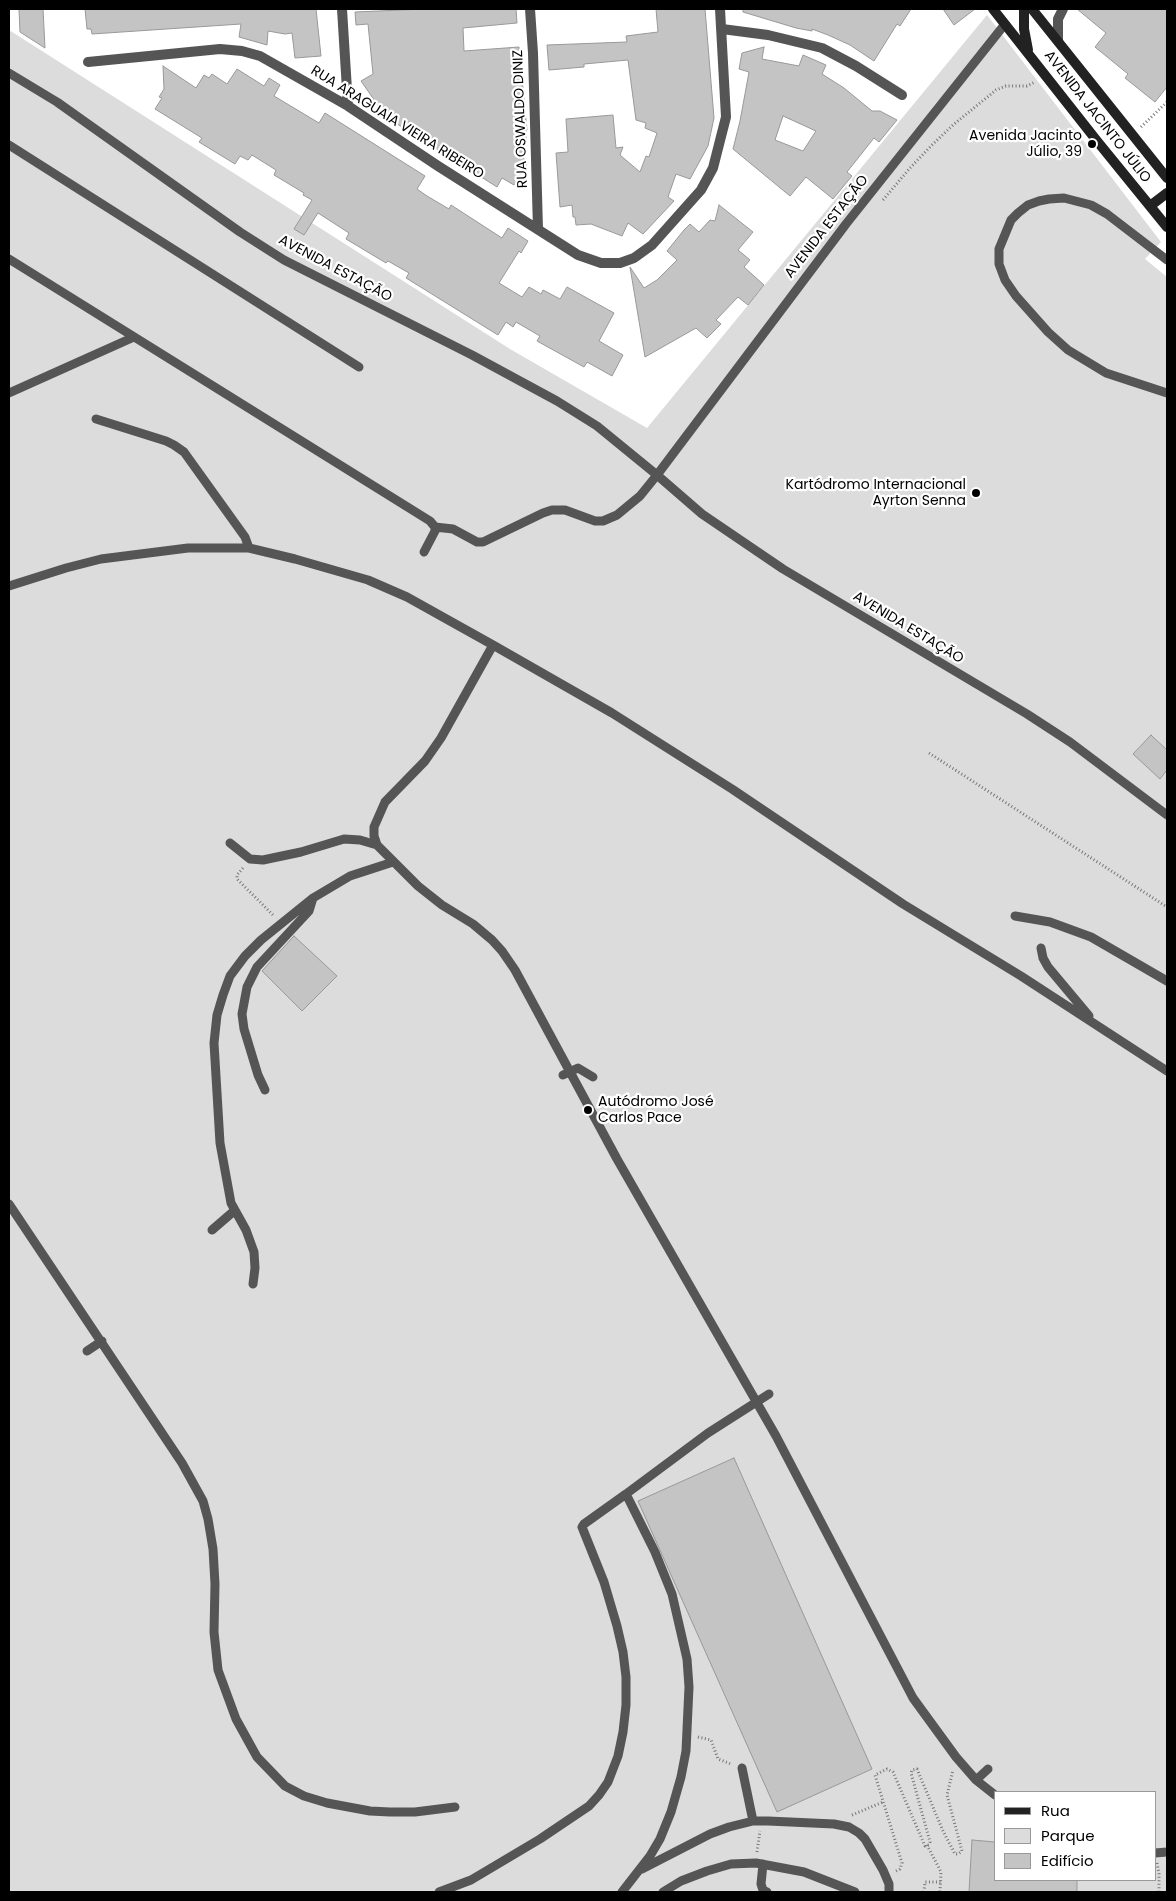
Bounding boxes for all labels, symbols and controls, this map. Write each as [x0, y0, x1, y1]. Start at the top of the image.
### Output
street label: AVENIDA JACINTO JÚLIO [1040, 48, 1154, 186]
street label: RUA OSWALDO DINIZ [510, 50, 532, 188]
street label: RUA ARAGUAIA VIEIRA RIBEIRO [307, 63, 487, 183]
place label: Avenida Jacinto Júlio, 39 [969, 128, 1082, 160]
marker: Avenida Jacinto Júlio, 39 [1086, 138, 1098, 150]
street label: AVENIDA ESTAÇÃO [782, 172, 872, 282]
street label: AVENIDA ESTAÇÃO [275, 232, 395, 306]
place label: Kartódromo Internacional Ayrton Senna [786, 477, 966, 510]
marker: Kartódromo Internacional Ayrton Senna [970, 487, 982, 499]
street label: AVENIDA ESTAÇÃO [850, 588, 966, 668]
place label: Autódromo José Carlos Pace [598, 1094, 714, 1126]
marker: Autódromo José Carlos Pace [582, 1104, 594, 1116]
legend [994, 1791, 1156, 1881]
text: Rua [1041, 1800, 1070, 1821]
text: Parque [1041, 1825, 1094, 1846]
text: Edifício [1041, 1850, 1094, 1871]

